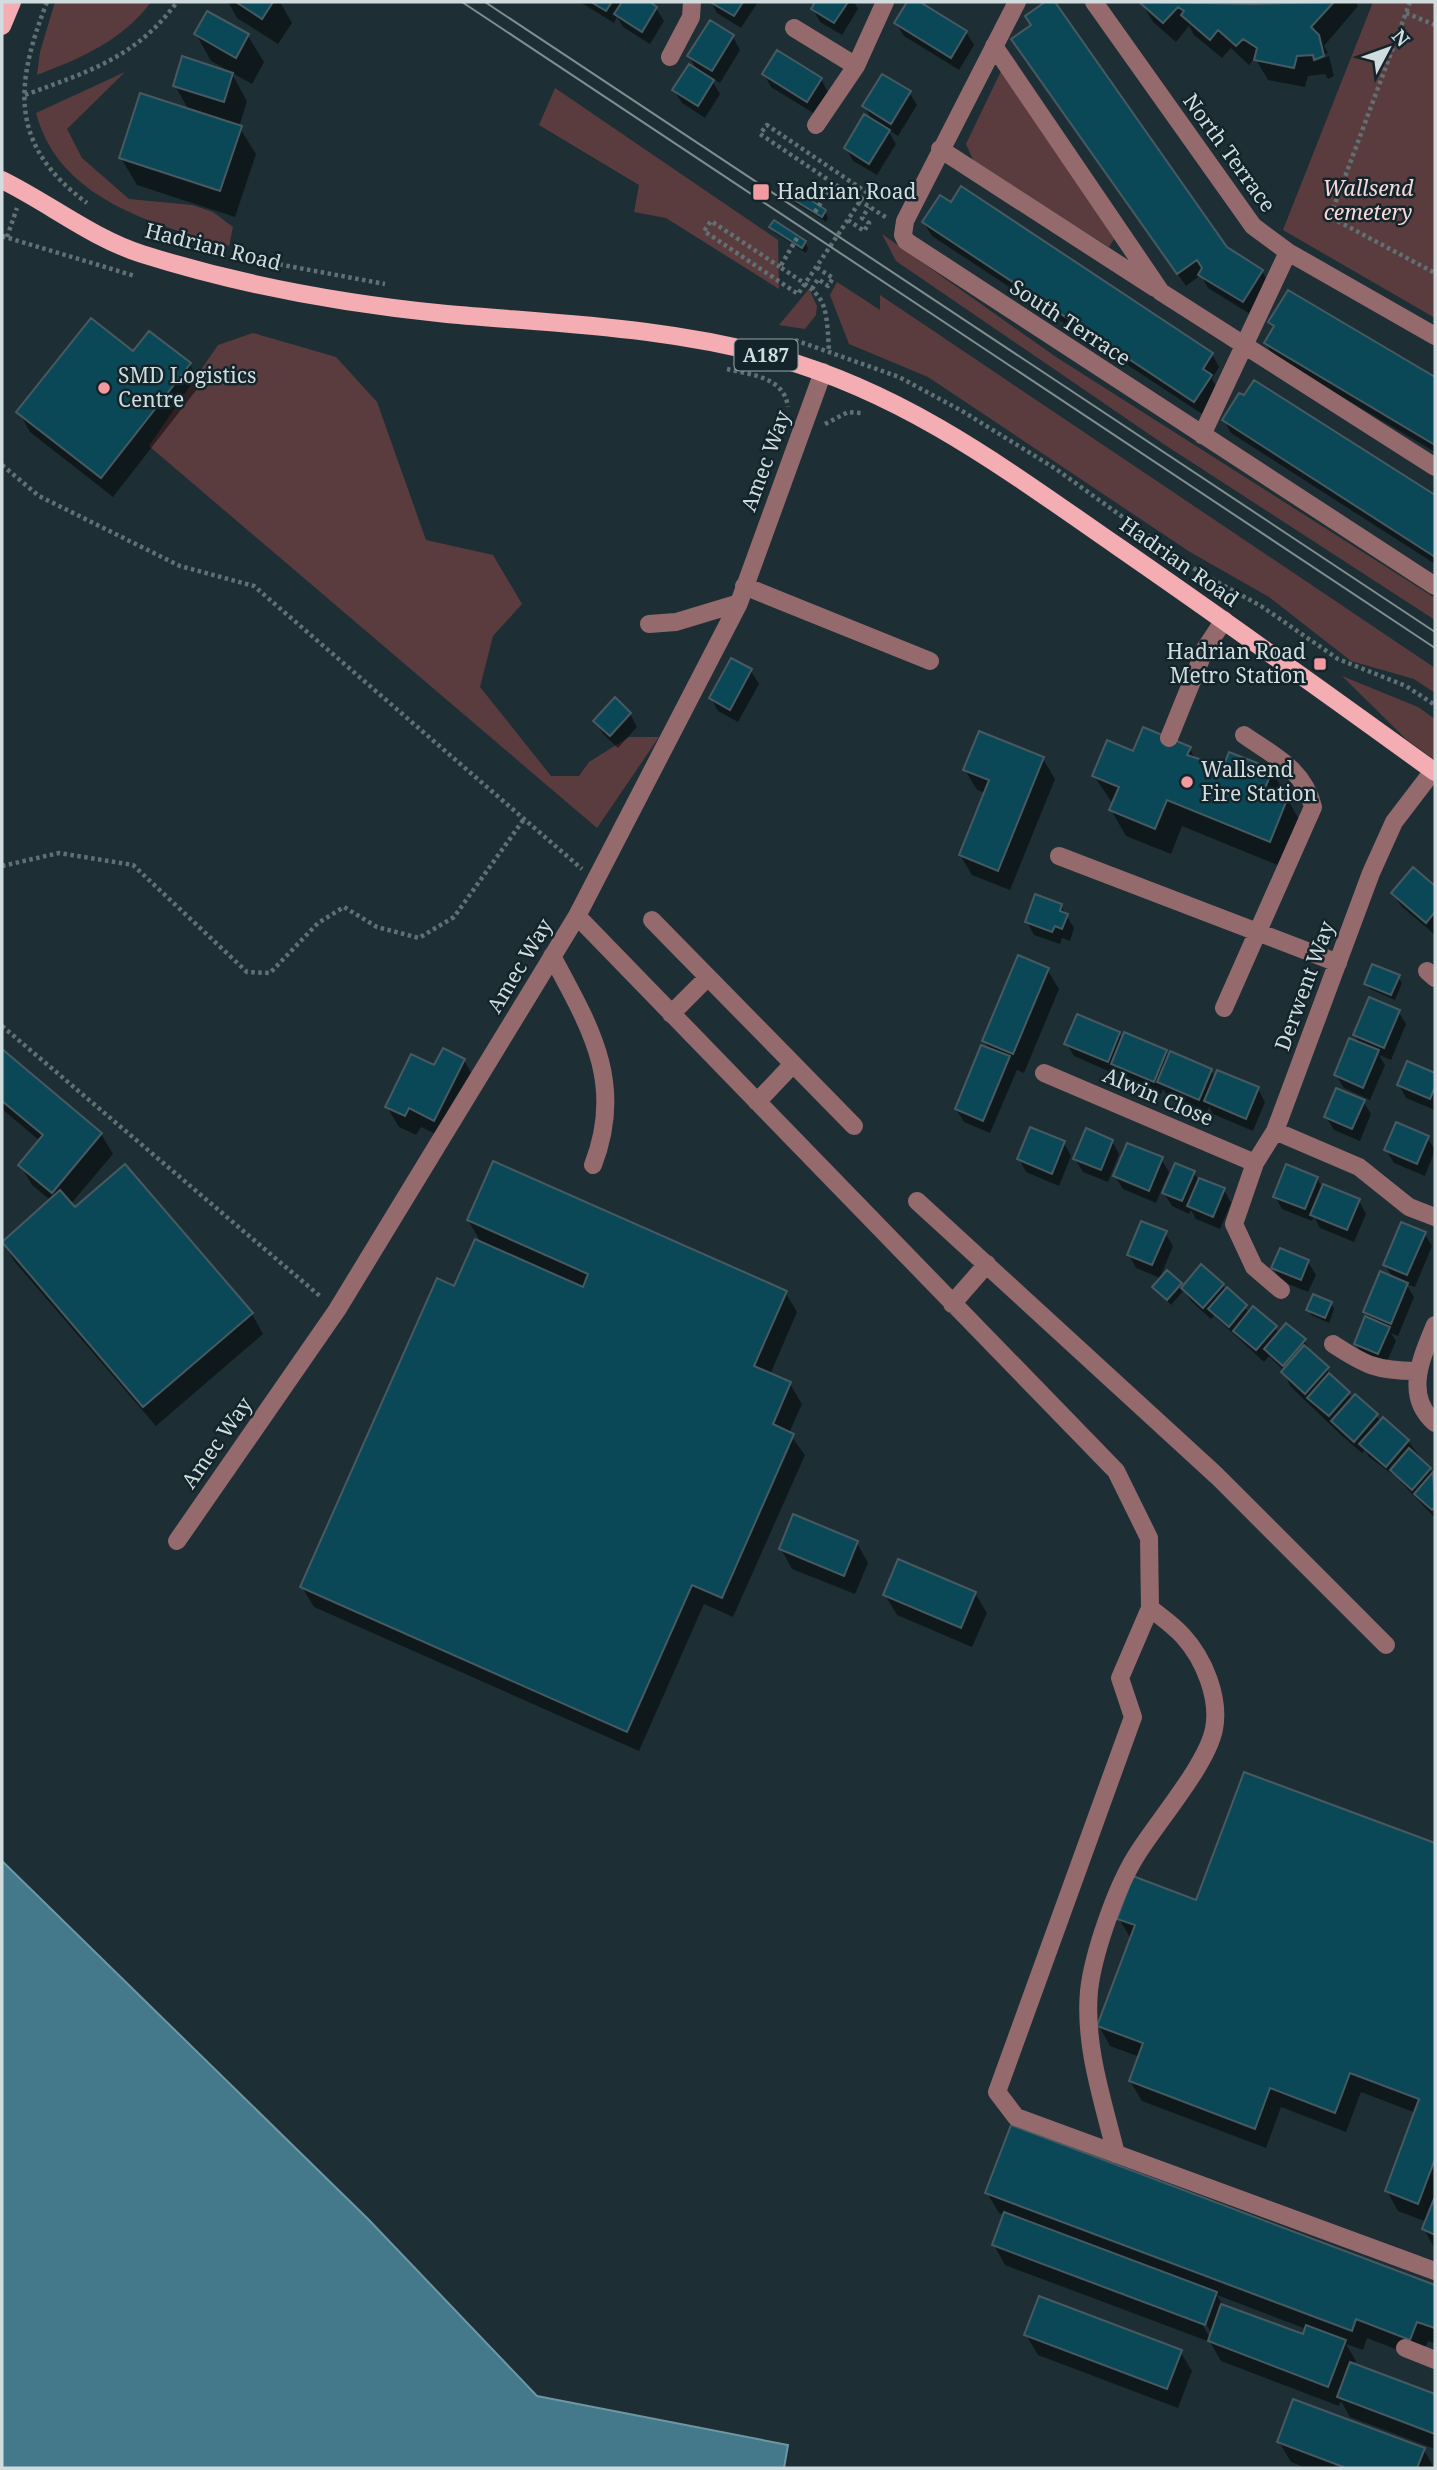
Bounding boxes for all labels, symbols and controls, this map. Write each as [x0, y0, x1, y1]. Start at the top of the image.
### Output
north arrow [1353, 14, 1423, 84]
text: N [1386, 24, 1416, 52]
street label: North Terrace [1177, 88, 1282, 217]
park label: Wallsend cemetery [1323, 174, 1414, 226]
place label: Hadrian Road [777, 177, 917, 205]
marker: Hadrian Road [751, 182, 771, 202]
street label: Hadrian Road [142, 216, 284, 277]
street label: South Terrace [1005, 273, 1136, 372]
road number: A187 [734, 340, 798, 370]
place label: SMD Logistics Centre [118, 361, 256, 413]
marker: SMD Logistics Centre [96, 380, 112, 396]
street label: Amec Way [734, 406, 796, 515]
street label: Hadrian Road [1114, 510, 1245, 613]
place label: Hadrian Road Metro Station [1167, 637, 1306, 689]
marker: Hadrian Road Metro Station [1312, 656, 1328, 672]
place label: Wallsend Fire Station [1201, 755, 1317, 807]
marker: Wallsend Fire Station [1179, 774, 1195, 790]
street label: Amec Way [480, 913, 558, 1018]
street label: Derwent Way [1268, 917, 1341, 1054]
street label: Alwin Close [1099, 1060, 1218, 1132]
street label: Amec Way [174, 1391, 258, 1494]

